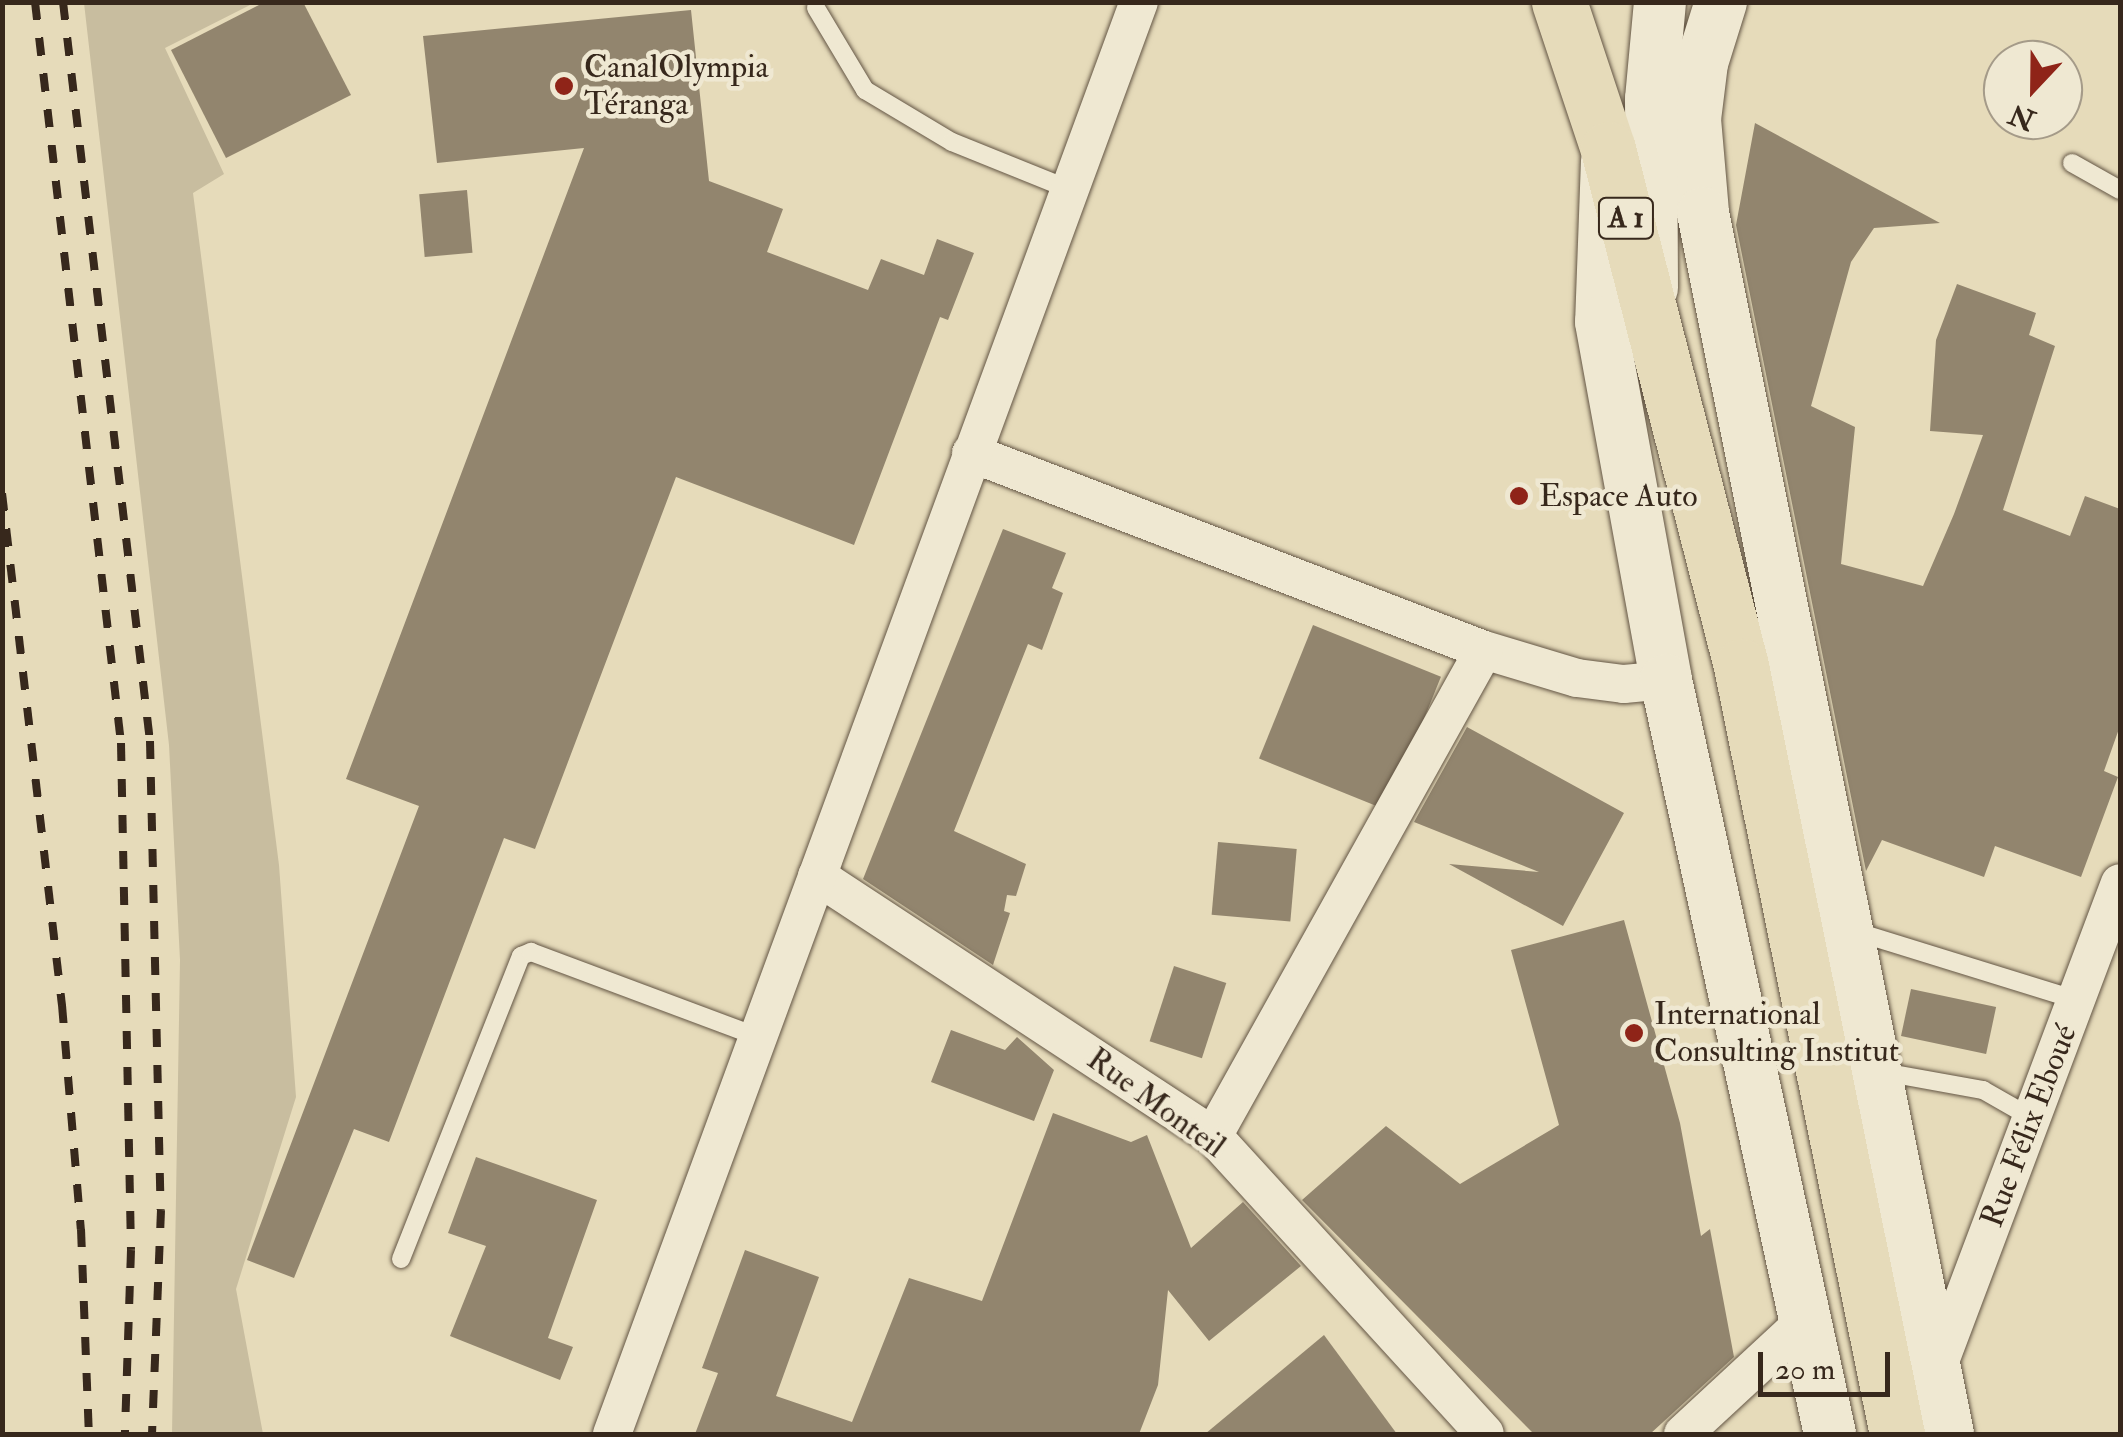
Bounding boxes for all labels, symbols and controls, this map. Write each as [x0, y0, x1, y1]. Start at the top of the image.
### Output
north arrow [1983, 40, 2083, 140]
place label: CanalOlympia Téranga [584, 49, 769, 124]
marker: CanalOlympia Téranga [553, 75, 575, 97]
text: N [2004, 96, 2041, 137]
road number: A 1 [1596, 193, 1656, 243]
place label: Espace Auto [1539, 477, 1698, 515]
marker: Espace Auto [1508, 485, 1530, 507]
place label: International Consulting Institut [1654, 996, 1899, 1071]
street label: Rue Félix Eboué [1973, 1019, 2085, 1233]
marker: International Consulting Institut [1623, 1022, 1645, 1044]
street label: Rue Monteil [1079, 1040, 1233, 1166]
scale bar [1763, 1332, 1896, 1394]
text: 20 m [1775, 1351, 1835, 1388]

